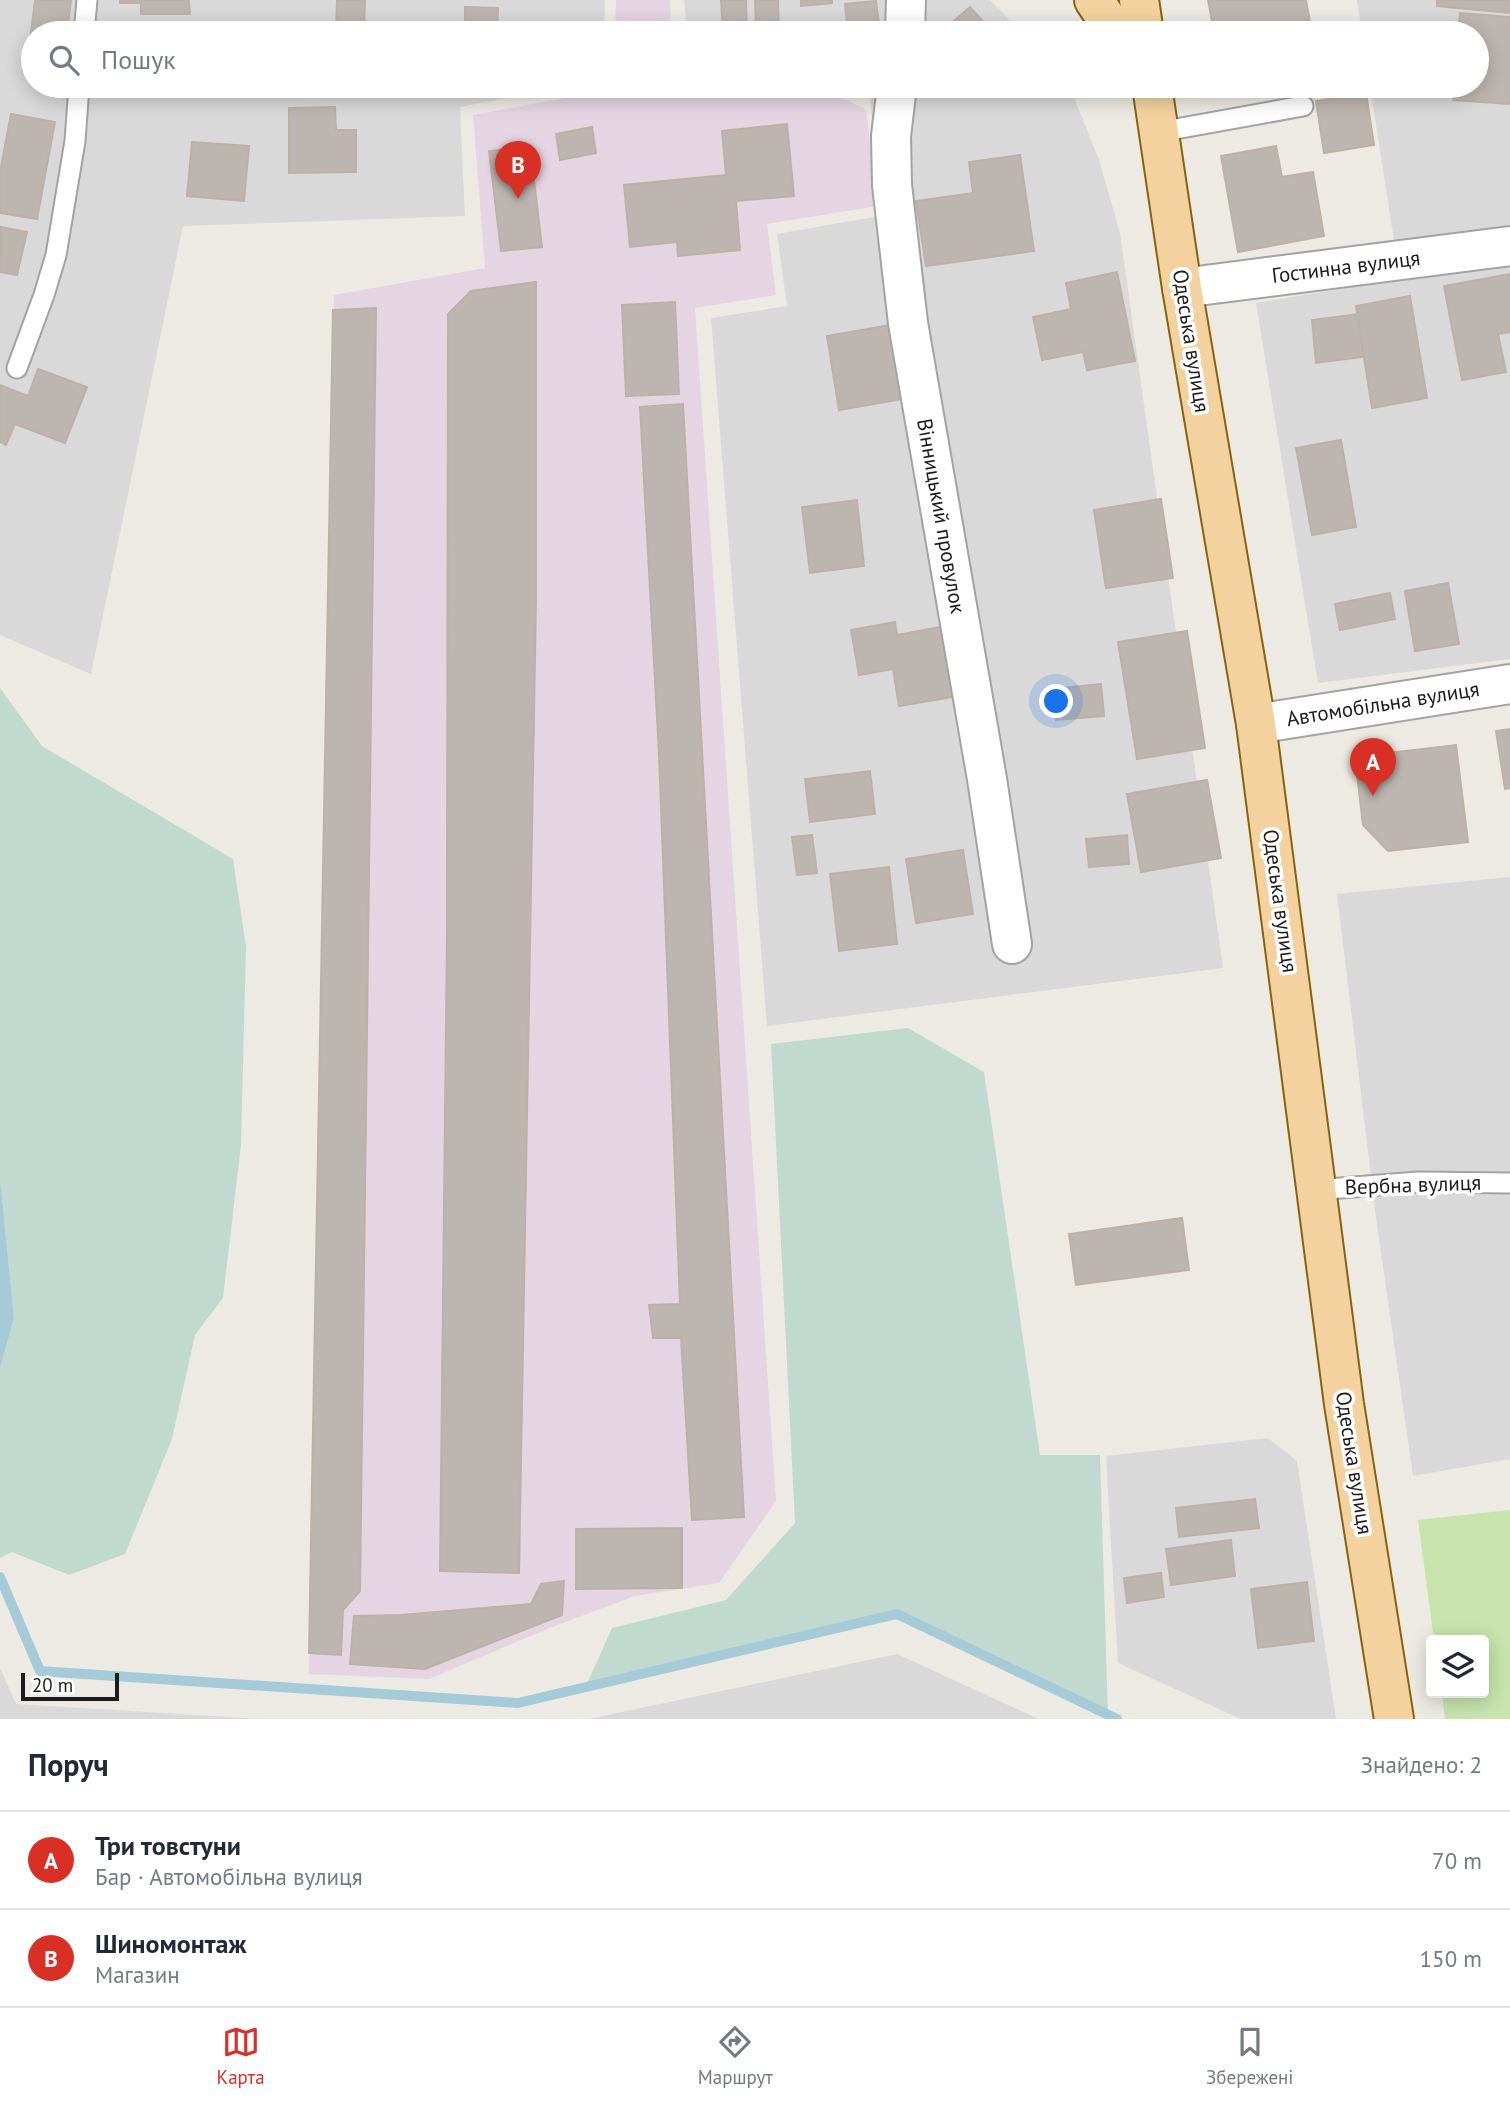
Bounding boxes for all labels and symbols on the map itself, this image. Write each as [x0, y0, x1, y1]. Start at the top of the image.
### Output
pin: B [495, 141, 541, 199]
street label: Гостинна вулиця [1270, 244, 1422, 289]
street label: Одеська вулиця [1167, 268, 1216, 414]
street label: Вінницький провулок [911, 416, 972, 616]
street label: Автомобільна вулиця [1285, 675, 1481, 732]
your location [1039, 684, 1073, 718]
pin: A [1350, 738, 1396, 796]
street label: Одеська вулиця [1257, 828, 1304, 974]
street label: Вербна вулиця [1344, 1169, 1482, 1200]
street label: Одеська вулиця [1330, 1390, 1379, 1536]
scale bar [21, 1670, 119, 1702]

